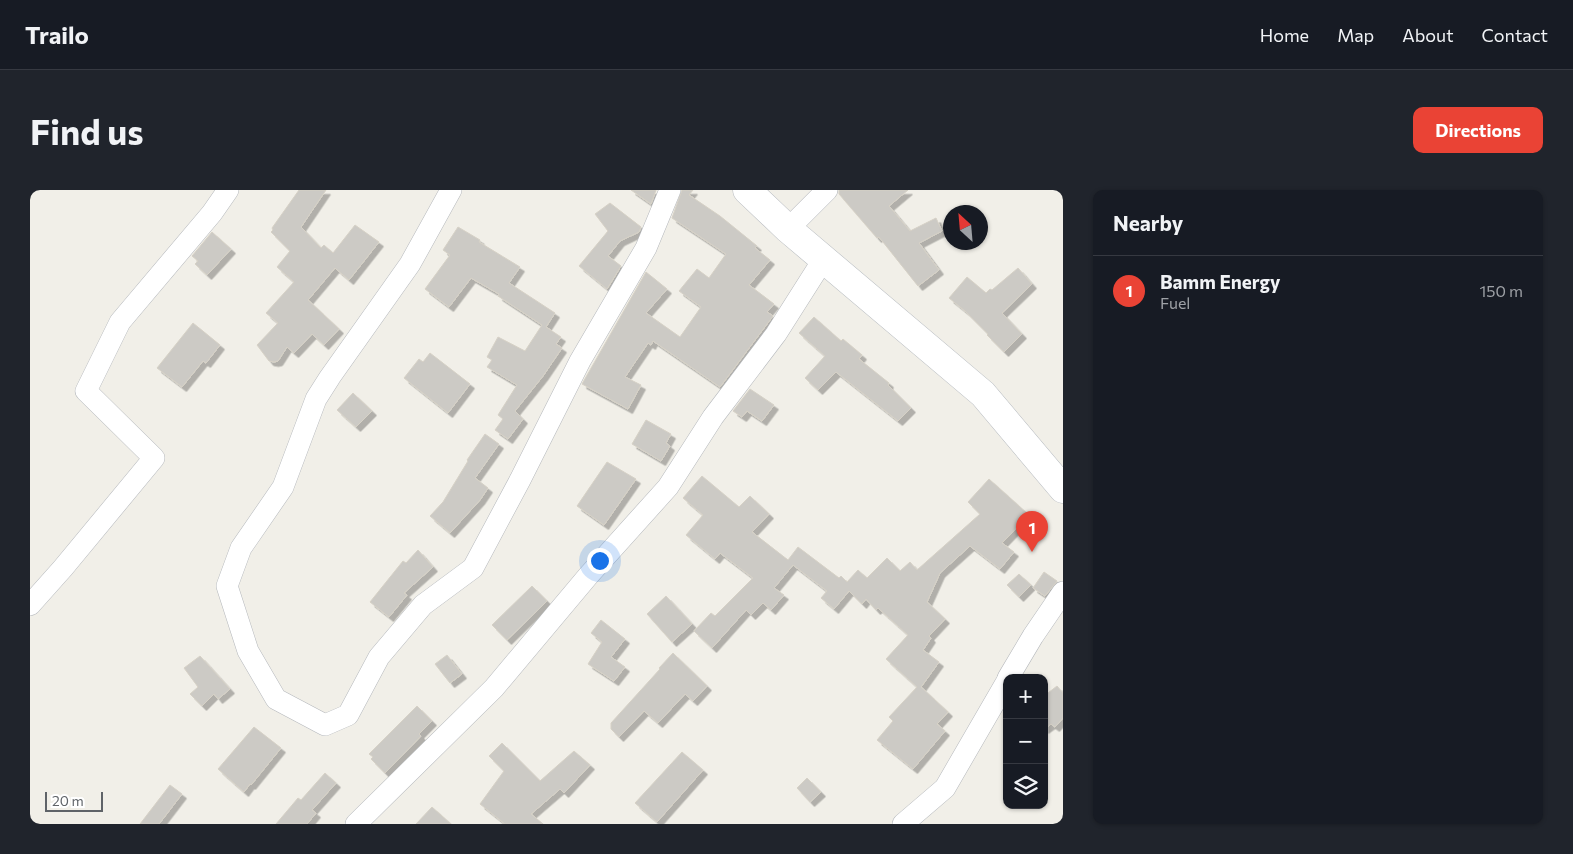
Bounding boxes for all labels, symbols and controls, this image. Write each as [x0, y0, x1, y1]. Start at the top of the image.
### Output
text: Trailo [25, 20, 89, 49]
text: Home [1260, 24, 1309, 46]
text: Map [1337, 24, 1374, 46]
text: About [1402, 24, 1454, 46]
text: Contact [1482, 24, 1548, 46]
button: Directions [1413, 107, 1543, 153]
text: Find us [30, 109, 144, 152]
north arrow [943, 205, 988, 250]
text: Nearby [1113, 210, 1183, 235]
text: Bamm Energy [1160, 270, 1280, 293]
text: 1 [1125, 281, 1133, 300]
text: 150 m [1480, 281, 1523, 300]
text: Fuel [1160, 293, 1190, 312]
pin: 1 [1016, 511, 1048, 552]
your location [587, 548, 613, 574]
map controls [1003, 674, 1048, 809]
button: + [1003, 674, 1048, 719]
button: − [1003, 719, 1048, 764]
button: layers [1003, 764, 1048, 809]
scale bar [45, 789, 102, 812]
text: 20 m [52, 792, 84, 809]

